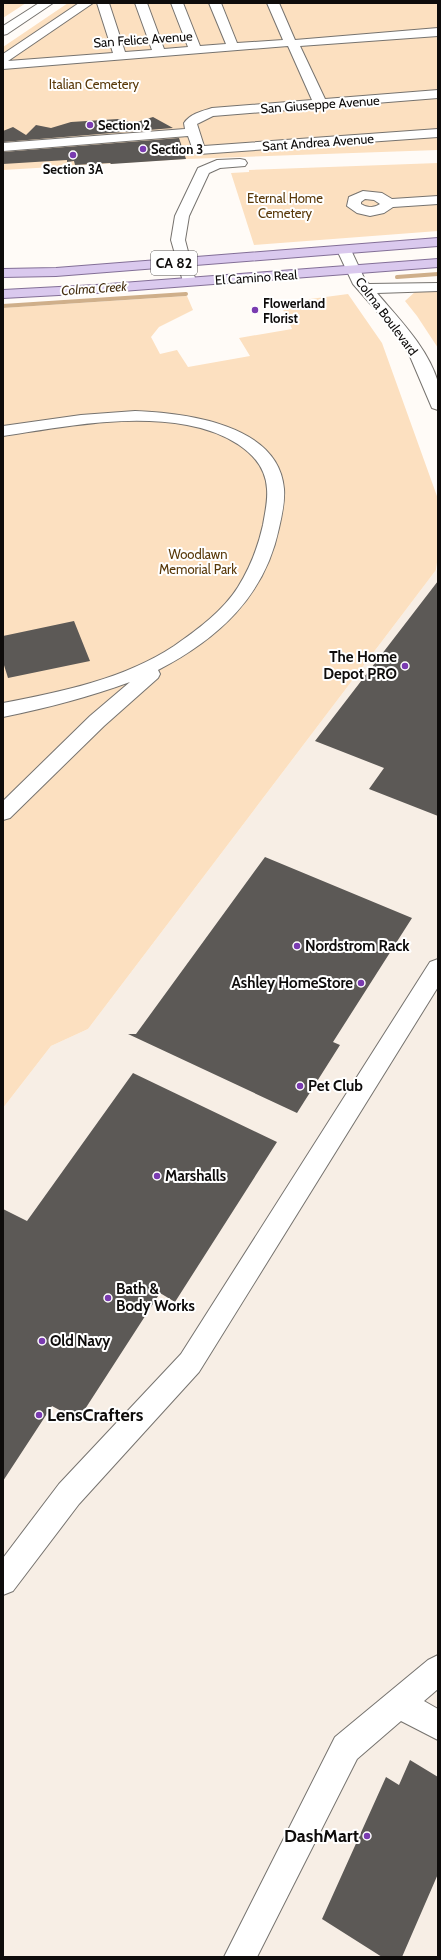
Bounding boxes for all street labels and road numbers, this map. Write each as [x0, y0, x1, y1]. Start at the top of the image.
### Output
street label: San Felice Avenue [93, 28, 193, 50]
street label: San Giuseppe Avenue [260, 92, 381, 116]
street label: Sant Andrea Avenue [262, 130, 375, 154]
road number: CA 82 [151, 251, 197, 275]
street label: El Camino Real [214, 266, 298, 288]
street label: Colma Boulevard [352, 274, 422, 358]

